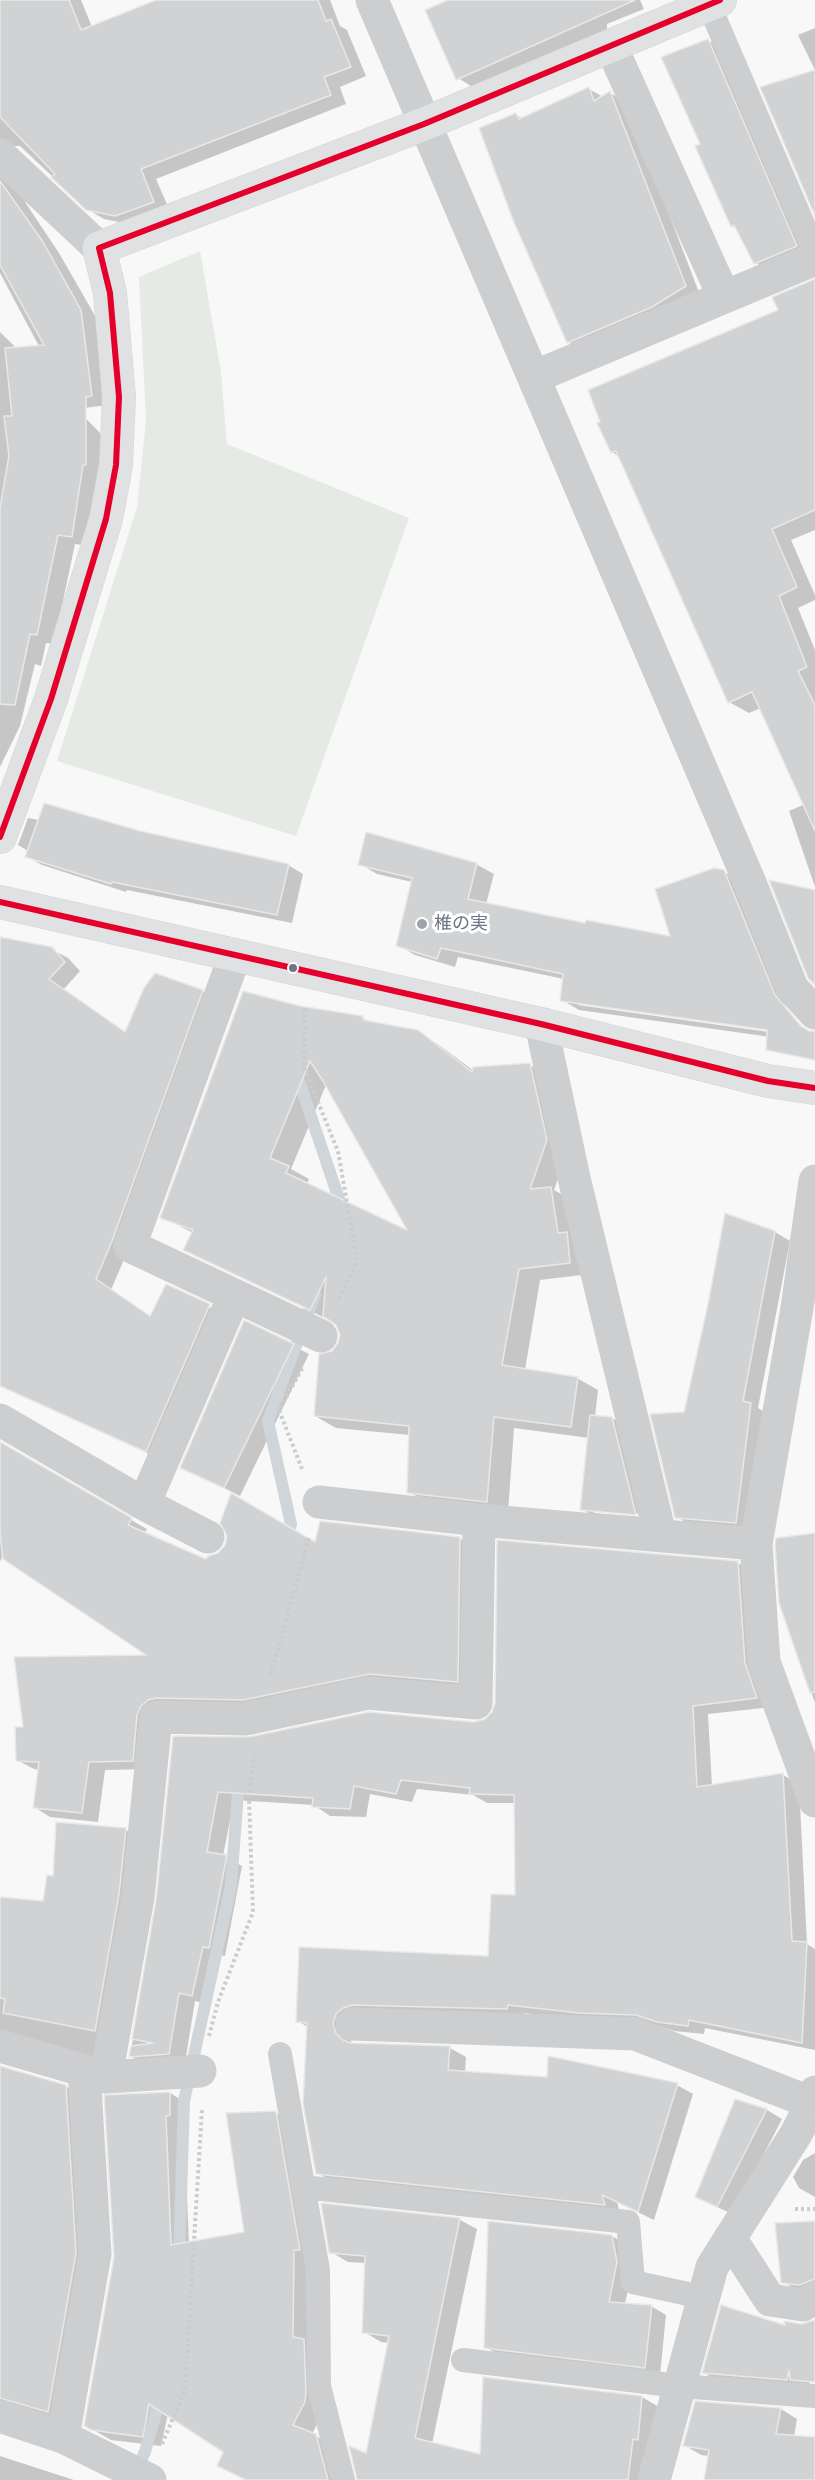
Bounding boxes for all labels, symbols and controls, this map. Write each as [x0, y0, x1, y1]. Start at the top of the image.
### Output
place label: 椎の実 [434, 913, 488, 935]
marker: 椎の実 [415, 917, 429, 931]
unlabelled marker [287, 962, 299, 974]

